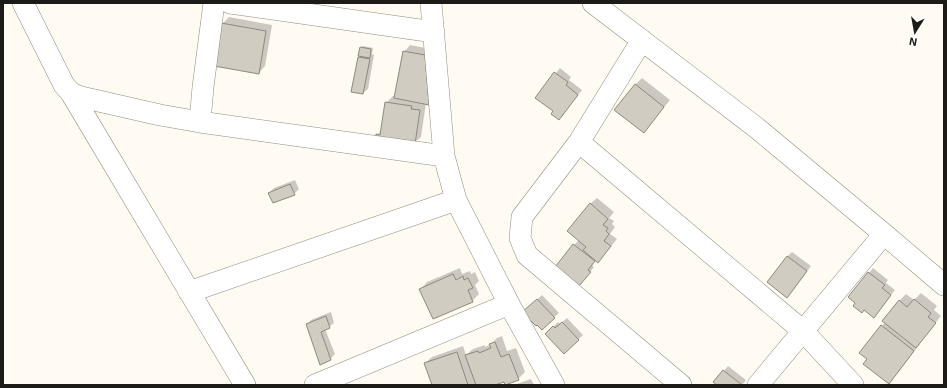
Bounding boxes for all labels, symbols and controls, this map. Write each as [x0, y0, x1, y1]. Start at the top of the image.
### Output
north arrow [895, 12, 935, 52]
text: N [908, 35, 918, 49]

